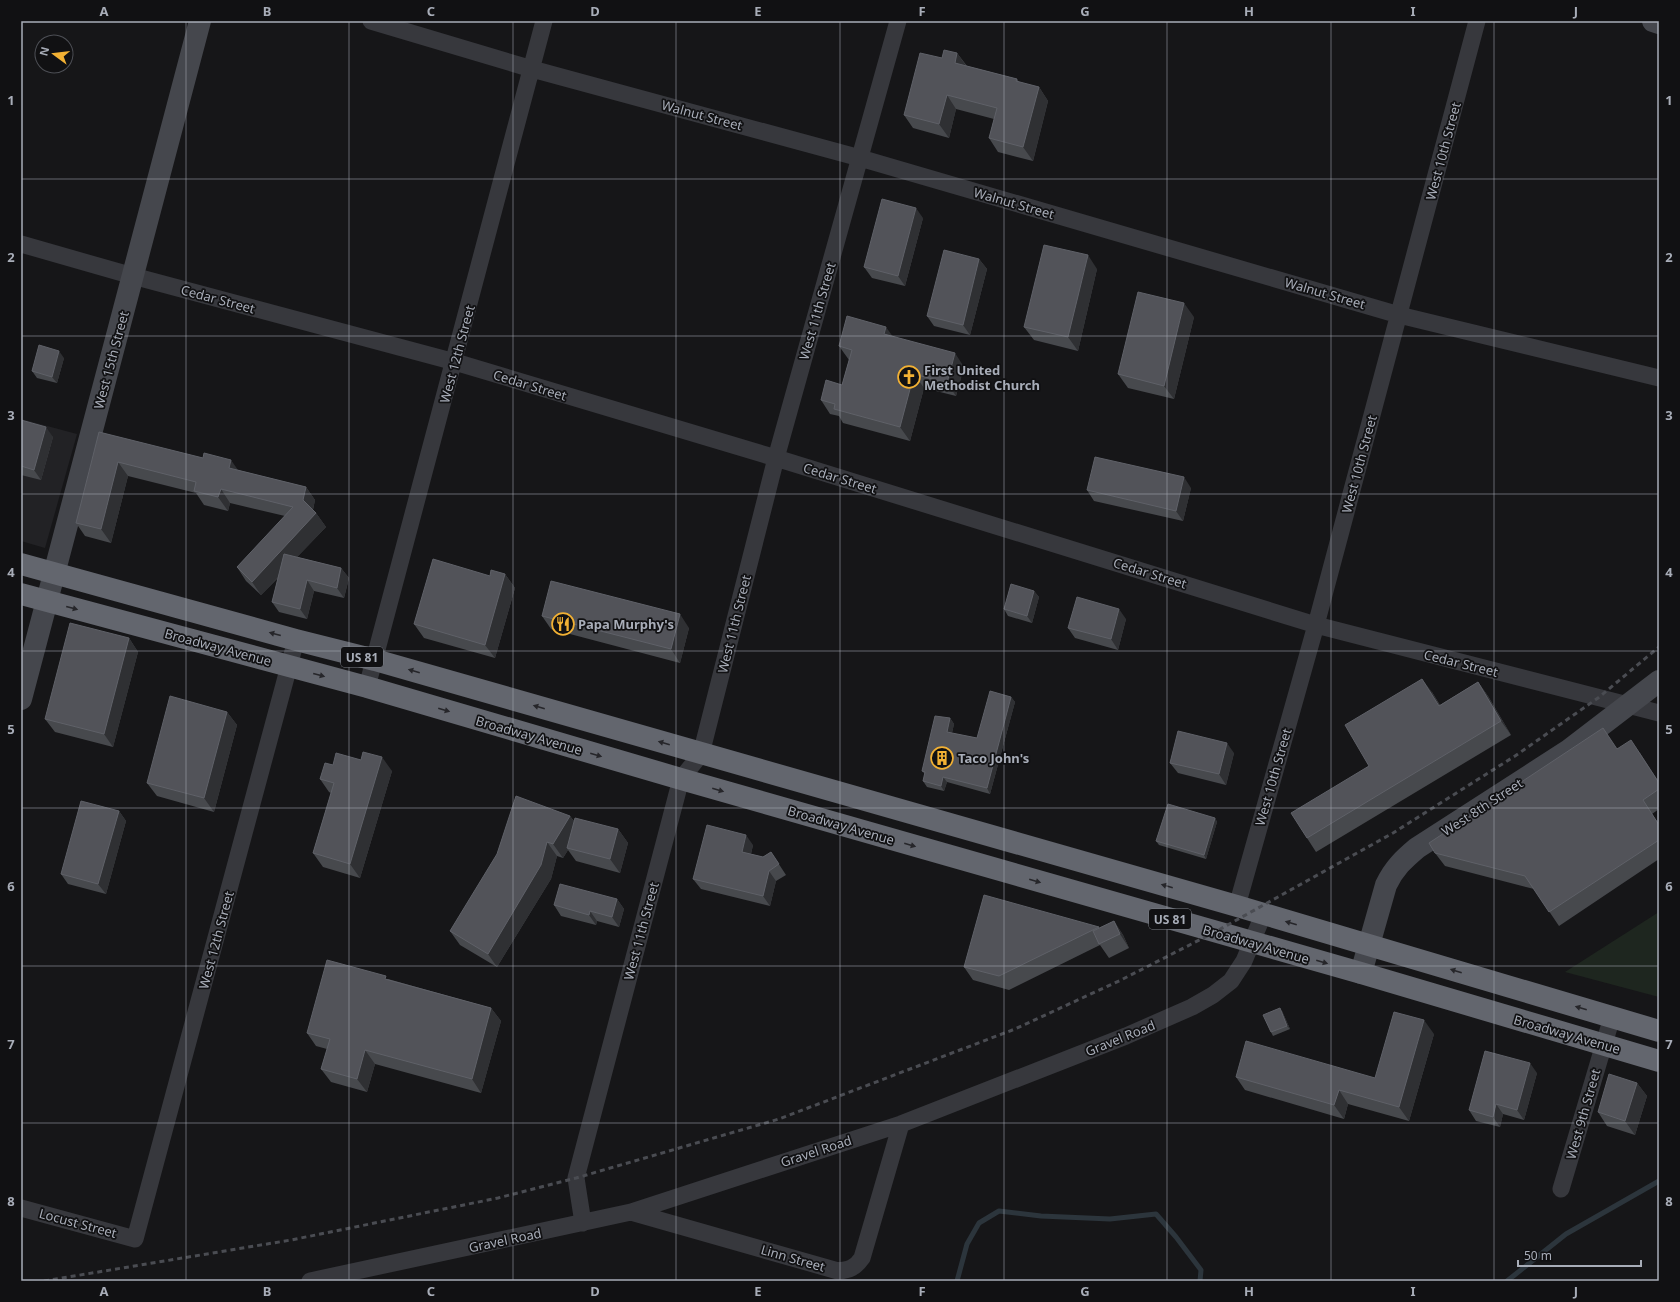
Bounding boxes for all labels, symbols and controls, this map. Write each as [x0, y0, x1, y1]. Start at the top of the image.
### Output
text: A [100, 2, 109, 20]
text: B [263, 2, 271, 20]
text: C [427, 2, 435, 20]
text: D [590, 2, 600, 20]
text: E [754, 2, 762, 20]
text: F [918, 2, 926, 20]
text: G [1080, 2, 1090, 20]
text: H [1244, 2, 1254, 20]
text: I [1410, 2, 1416, 20]
text: J [1573, 2, 1578, 20]
north arrow [34, 34, 74, 74]
text: N [35, 45, 52, 58]
text: 1 [7, 91, 15, 109]
text: 1 [1665, 91, 1673, 109]
street label: Walnut Street [660, 96, 745, 135]
street label: West 10th Street [1421, 100, 1465, 202]
street label: Walnut Street [972, 183, 1057, 223]
text: 2 [7, 248, 15, 266]
text: 2 [1665, 248, 1673, 266]
street label: West 11th Street [794, 260, 840, 362]
street label: Walnut Street [1283, 273, 1368, 313]
street label: Cedar Street [179, 280, 257, 318]
street label: West 12th Street [435, 303, 479, 405]
street label: West 15th Street [89, 309, 133, 411]
place label: First United Methodist Church [924, 361, 1040, 394]
church icon: First United Methodist Church [896, 364, 922, 390]
street label: Cedar Street [491, 365, 569, 405]
text: 3 [7, 406, 15, 424]
text: 3 [1665, 406, 1673, 424]
street label: West 10th Street [1337, 413, 1381, 515]
street label: Cedar Street [801, 458, 879, 498]
street label: Cedar Street [1111, 553, 1189, 593]
text: 4 [7, 563, 15, 581]
text: 4 [1665, 563, 1673, 581]
street label: West 11th Street [713, 573, 755, 675]
one-way arrow [66, 605, 78, 611]
restaurant icon: Papa Murphy's [550, 611, 576, 637]
place label: Papa Murphy's [578, 615, 674, 633]
street label: Broadway Avenue [163, 624, 273, 670]
one-way arrow [268, 631, 281, 637]
street label: Cedar Street [1422, 645, 1500, 681]
road number: US 81 [341, 647, 383, 667]
one-way arrow [408, 668, 420, 674]
one-way arrow [313, 672, 325, 678]
one-way arrow [533, 704, 545, 710]
one-way arrow [439, 707, 451, 713]
street label: Broadway Avenue [474, 711, 584, 759]
text: 5 [7, 720, 15, 738]
text: 5 [1665, 720, 1673, 738]
street label: West 10th Street [1250, 726, 1296, 828]
one-way arrow [657, 740, 669, 746]
building icon: Taco John's [929, 745, 955, 771]
place label: Taco John's [958, 749, 1029, 767]
one-way arrow [590, 752, 602, 758]
street label: West 8th Street [1438, 774, 1526, 840]
one-way arrow [712, 787, 724, 793]
street label: Broadway Avenue [786, 801, 896, 849]
one-way arrow [905, 842, 917, 848]
text: 6 [7, 877, 15, 895]
text: 6 [1665, 877, 1673, 895]
one-way arrow [1030, 878, 1042, 884]
street label: West 11th Street [619, 880, 663, 982]
one-way arrow [1160, 883, 1172, 889]
street label: West 12th Street [194, 889, 238, 991]
road number: US 81 [1149, 909, 1191, 929]
street label: Broadway Avenue [1201, 920, 1311, 968]
one-way arrow [1285, 920, 1297, 926]
one-way arrow [1316, 959, 1328, 965]
one-way arrow [1450, 968, 1462, 974]
one-way arrow [1575, 1005, 1587, 1011]
street label: Broadway Avenue [1512, 1010, 1622, 1058]
street label: Gravel Road [1082, 1016, 1158, 1060]
text: 7 [7, 1035, 15, 1053]
text: 7 [1665, 1035, 1673, 1053]
street label: West 9th Street [1561, 1066, 1605, 1161]
street label: Gravel Road [778, 1131, 854, 1171]
text: 8 [7, 1192, 15, 1210]
text: 8 [1665, 1192, 1673, 1210]
street label: Locust Street [37, 1204, 119, 1242]
street label: Gravel Road [467, 1224, 543, 1256]
street label: Linn Street [759, 1240, 827, 1276]
scale bar [1518, 1242, 1641, 1268]
text: 50 m [1524, 1247, 1552, 1264]
text: A [100, 1282, 109, 1300]
text: B [263, 1282, 271, 1300]
text: C [427, 1282, 435, 1300]
text: D [590, 1282, 600, 1300]
text: E [754, 1282, 762, 1300]
text: F [918, 1282, 926, 1300]
text: G [1080, 1282, 1090, 1300]
text: H [1244, 1282, 1254, 1300]
text: I [1410, 1282, 1416, 1300]
text: J [1573, 1282, 1578, 1300]

